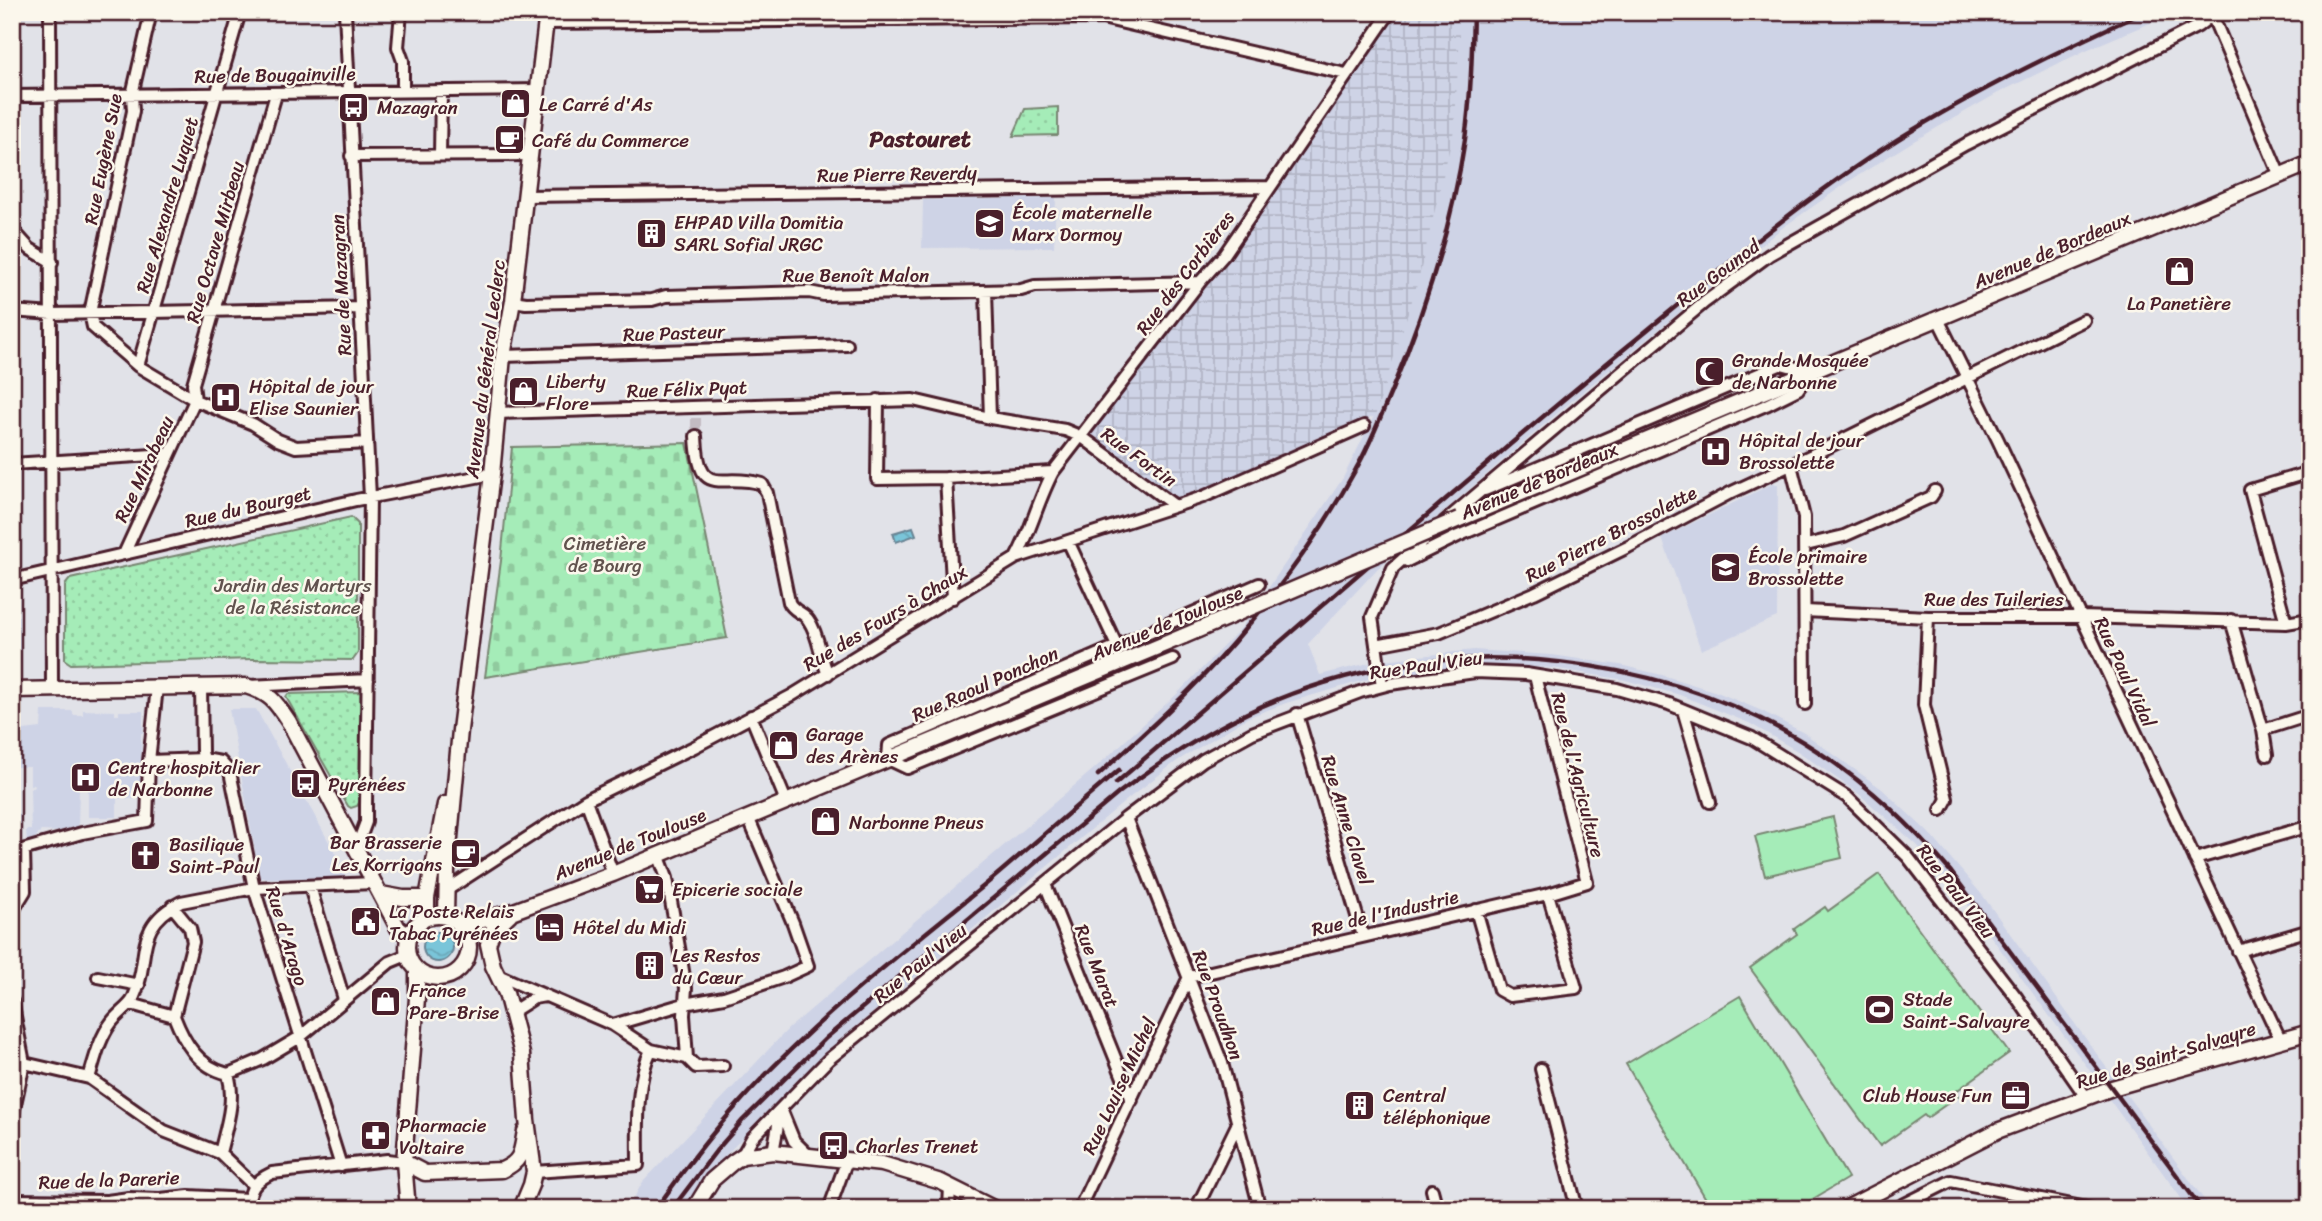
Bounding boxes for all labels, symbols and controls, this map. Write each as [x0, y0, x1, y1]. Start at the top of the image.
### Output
street label: Rue de Bougainville [194, 57, 356, 93]
shop icon: Le Carré d'As [499, 87, 533, 121]
place label: Le Carré d'As [539, 88, 653, 121]
bus stop icon: Mazagran [337, 90, 371, 124]
street label: Rue Eugène Sue [74, 91, 132, 227]
place label: Mazagran [377, 91, 458, 124]
street label: Rue Alexandre Luquet [126, 113, 208, 297]
district label: Pastouret [869, 119, 971, 160]
cafe icon: Café du Commerce [492, 123, 526, 157]
place label: Café du Commerce [532, 124, 689, 157]
street label: Rue Pierre Reverdy [817, 156, 977, 192]
street label: Rue Octave Mirbeau [176, 157, 254, 327]
place label: École maternelle Marx Dormoy [1012, 196, 1152, 251]
street label: Avenue de Bordeaux [1967, 202, 2136, 298]
street label: Rue des Corbières [1127, 204, 1243, 342]
place label: EHPAD Villa Domitia SARL Sofial JRGC [674, 206, 844, 261]
school or university icon: École maternelle Marx Dormoy [972, 206, 1006, 240]
street label: Rue de Mazagran [321, 214, 361, 356]
building icon: EHPAD Villa Domitia SARL Sofial JRGC [634, 216, 668, 250]
street label: Rue Gounod [1669, 230, 1768, 316]
shop icon: La Panetière [2162, 255, 2196, 289]
street label: Avenue du Général Leclerc [455, 257, 515, 481]
street label: Rue Benoît Malon [783, 259, 929, 292]
place label: La Panetière [2127, 287, 2231, 320]
street label: Rue Pasteur [623, 315, 727, 351]
place label: Grande Mosquée de Narbonne [1732, 344, 1869, 399]
mosque icon: Grande Mosquée de Narbonne [1692, 354, 1726, 388]
place label: Liberty Flore [546, 365, 606, 420]
place label: Hôpital de jour Elise Saunier [249, 370, 375, 425]
street label: Rue Félix Pyat [626, 370, 748, 408]
shop icon: Liberty Flore [506, 375, 540, 409]
hospital icon: Hôpital de jour Elise Saunier [209, 380, 243, 414]
street label: Rue Mirabeau [105, 410, 183, 528]
street label: Rue Fortin [1094, 418, 1184, 496]
place label: Hôpital de jour Brossolette [1739, 424, 1865, 479]
street label: Avenue de Bordeaux [1454, 433, 1623, 529]
hospital icon: Hôpital de jour Brossolette [1699, 434, 1733, 468]
street label: Rue du Bourget [182, 476, 314, 538]
street label: Rue Pierre Brossolette [1519, 476, 1703, 592]
park label: Cimetière de Bourg [564, 527, 646, 582]
place label: École primaire Brossolette [1748, 540, 1867, 595]
school or university icon: École primaire Brossolette [1708, 550, 1742, 584]
street label: Rue des Fours à Chaux [796, 556, 974, 680]
park label: Jardin des Martyrs de la Résistance [213, 569, 372, 624]
street label: Avenue de Toulouse [1085, 576, 1248, 670]
street label: Rue des Tuileries [1924, 583, 2064, 616]
street label: Rue Paul Vidal [2085, 611, 2165, 733]
street label: Rue Raoul Ponchon [906, 637, 1064, 731]
street label: Rue Paul Vieu [1367, 641, 1485, 689]
street label: Rue de l'Agriculture [1542, 689, 1615, 861]
place label: Garage des Arènes [806, 718, 898, 773]
shop icon: Garage des Arènes [766, 728, 800, 762]
place label: Centre hospitalier de Narbonne [108, 751, 261, 806]
street label: Rue Anne Clavel [1312, 751, 1383, 890]
hospital icon: Centre hospitalier de Narbonne [68, 761, 102, 795]
bus stop icon: Pyrénées [288, 767, 322, 801]
place label: Pyrénées [328, 768, 406, 801]
street label: Avenue de Toulouse [548, 798, 711, 890]
shop icon: Narbonne Pneus [809, 805, 843, 839]
place label: Narbonne Pneus [849, 806, 984, 839]
place label: Bar Brasserie Les Korrigans [330, 826, 442, 881]
place label: Basilique Saint-Paul [169, 828, 260, 883]
cafe icon: Bar Brasserie Les Korrigans [448, 836, 482, 870]
street label: Rue Paul Vieu [1908, 836, 2004, 946]
church icon: Basilique Saint-Paul [129, 838, 163, 872]
supermarket icon: Epicerie sociale [632, 872, 666, 906]
place label: Epicerie sociale [672, 873, 803, 906]
street label: Rue de l'Industrie [1308, 880, 1462, 946]
street label: Rue d'Arago [256, 882, 318, 990]
place label: La Poste Relais Tabac Pyrénées [389, 895, 518, 950]
public building icon: La Poste Relais Tabac Pyrénées [349, 905, 383, 939]
hotel icon: Hôtel du Midi [533, 910, 567, 944]
place label: Hôtel du Midi [573, 911, 686, 944]
street label: Rue Paul Vieu [866, 914, 974, 1012]
street label: Rue Marat [1065, 919, 1129, 1013]
place label: Les Restos du Cœur [672, 939, 760, 994]
street label: Rue Proudhon [1183, 945, 1253, 1065]
building icon: Les Restos du Cœur [632, 949, 666, 983]
place label: France Pare-Brise [409, 974, 499, 1029]
place label: Stade Saint-Salvayre [1903, 983, 2030, 1038]
shop icon: France Pare-Brise [369, 984, 403, 1018]
sports icon: Stade Saint-Salvayre [1863, 993, 1897, 1027]
street label: Rue Louise Michel [1073, 1011, 1166, 1160]
street label: Rue de Saint-Salvayre [2072, 1012, 2260, 1098]
office icon: Club House Fun [1998, 1078, 2032, 1112]
place label: Central téléphonique [1383, 1079, 1491, 1134]
place label: Club House Fun [1863, 1079, 1992, 1112]
building icon: Central téléphonique [1343, 1089, 1377, 1123]
place label: Pharmacie Voltaire [399, 1109, 487, 1164]
pharmacy icon: Pharmacie Voltaire [359, 1119, 393, 1153]
bus stop icon: Charles Trenet [816, 1129, 850, 1163]
place label: Charles Trenet [856, 1130, 978, 1163]
street label: Rue de la Parerie [38, 1161, 180, 1199]

